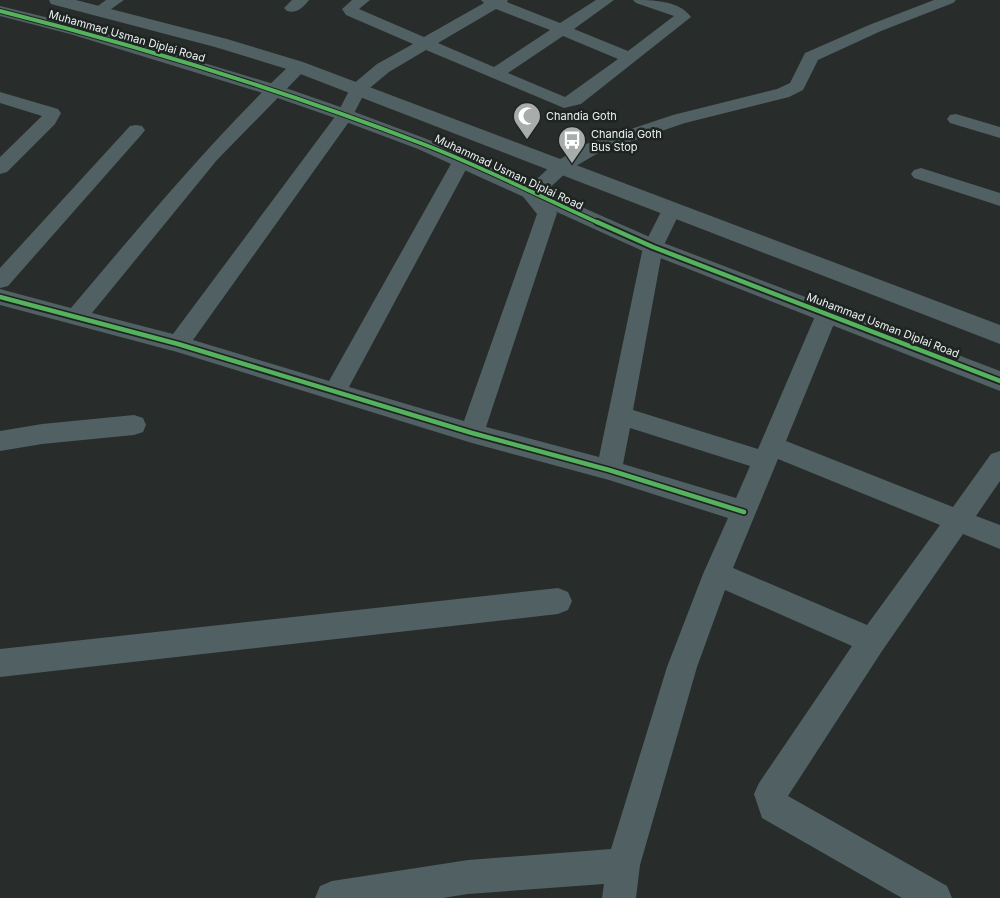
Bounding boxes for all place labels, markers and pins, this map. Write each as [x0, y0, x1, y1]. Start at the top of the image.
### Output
mosque icon: Chandia Goth [512, 101, 542, 140]
place label: Chandia Goth [546, 109, 617, 123]
bus stop icon: Chandia Goth Bus Stop [557, 125, 587, 164]
place label: Chandia Goth Bus Stop [591, 127, 662, 154]

